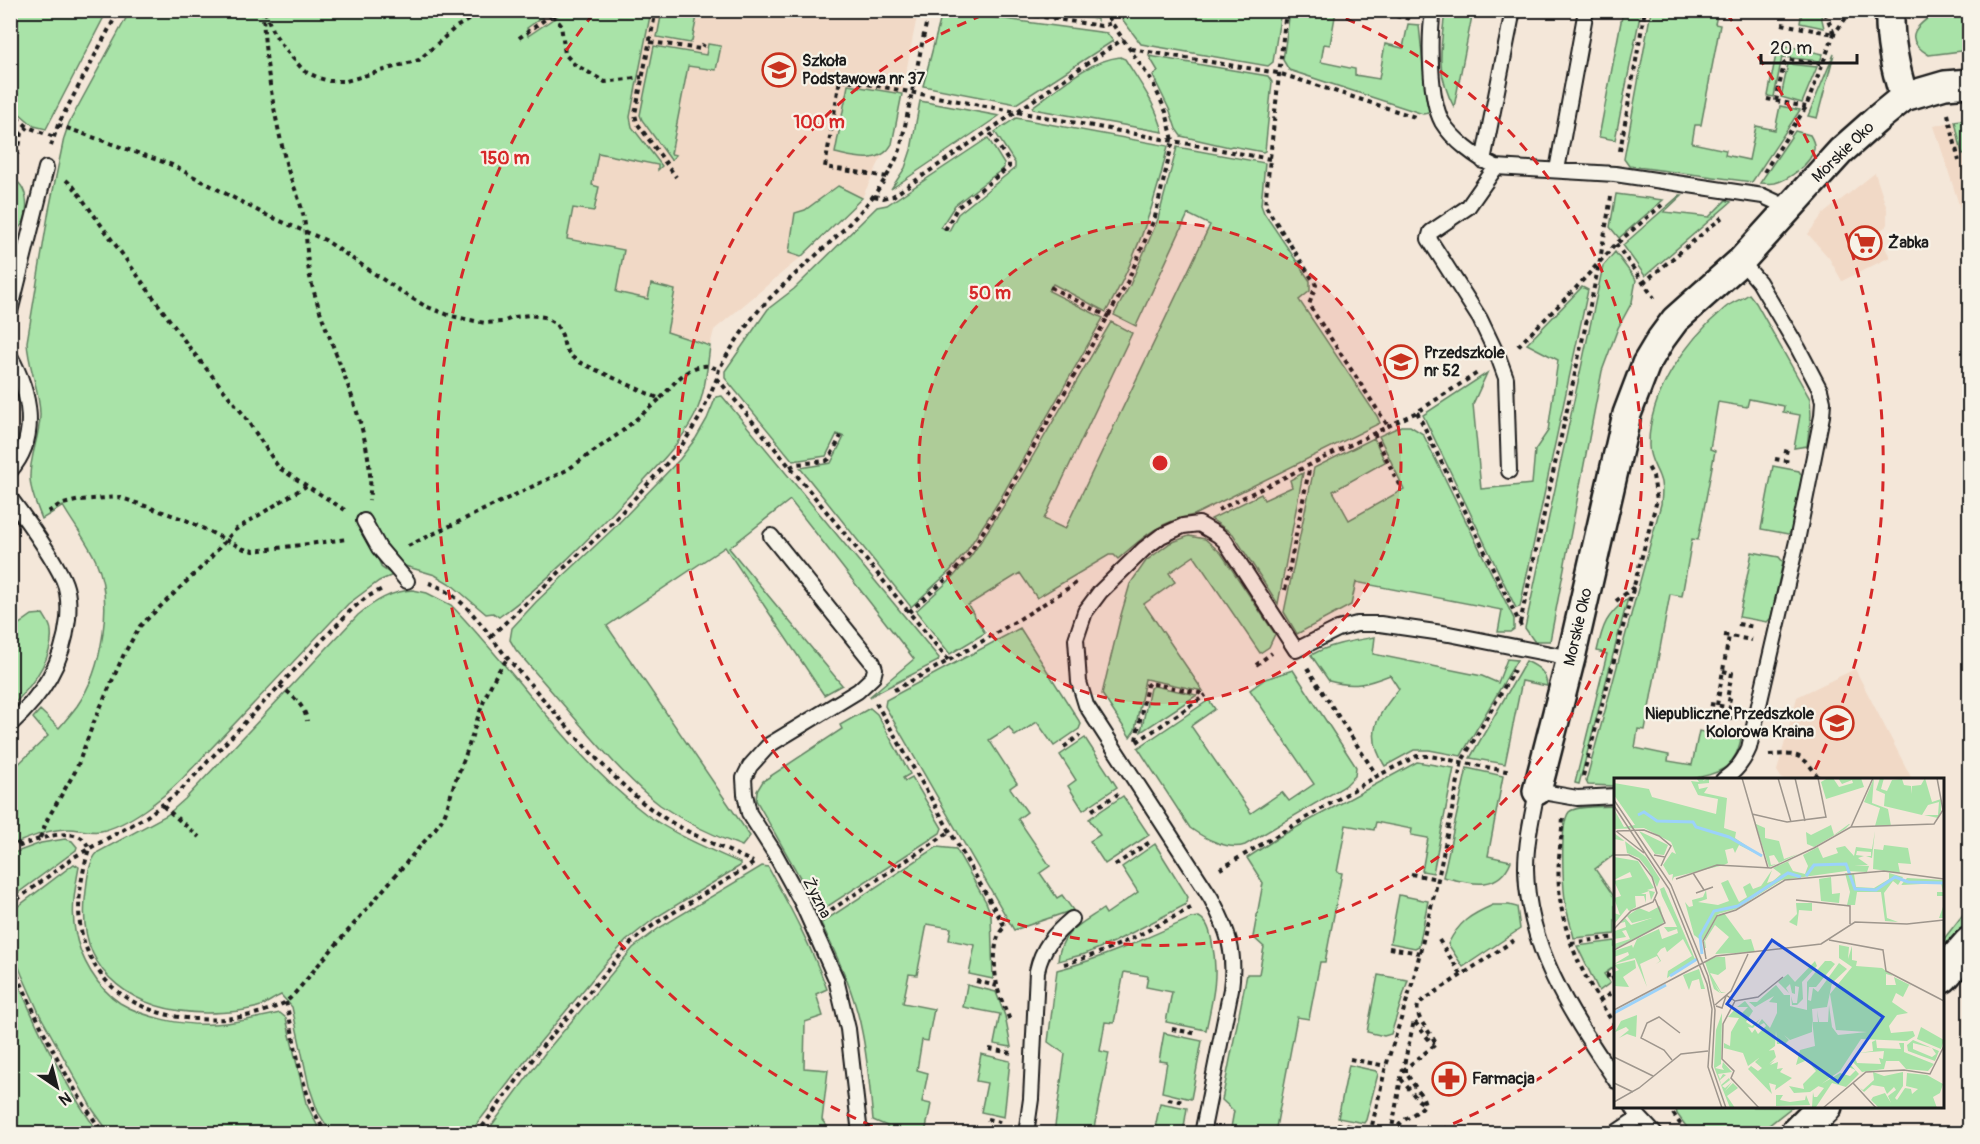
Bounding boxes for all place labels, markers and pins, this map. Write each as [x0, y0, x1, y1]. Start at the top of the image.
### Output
place label: Szkoła Podstawowa nr 37 [802, 51, 925, 89]
school or university icon: Szkoła Podstawowa nr 37 [761, 52, 797, 88]
supermarket icon: Żabka [1847, 225, 1883, 261]
place label: Żabka [1888, 233, 1929, 253]
place label: Przedszkole nr 52 [1424, 343, 1506, 381]
school or university icon: Przedszkole nr 52 [1383, 344, 1419, 380]
centre of rings [1150, 453, 1170, 473]
place label: Niepubliczne Przedszkole Kolorowa Kraina [1645, 704, 1815, 742]
school or university icon: Niepubliczne Przedszkole Kolorowa Kraina [1819, 705, 1855, 741]
pharmacy icon: Farmacja [1431, 1061, 1467, 1097]
place label: Farmacja [1472, 1069, 1535, 1089]

